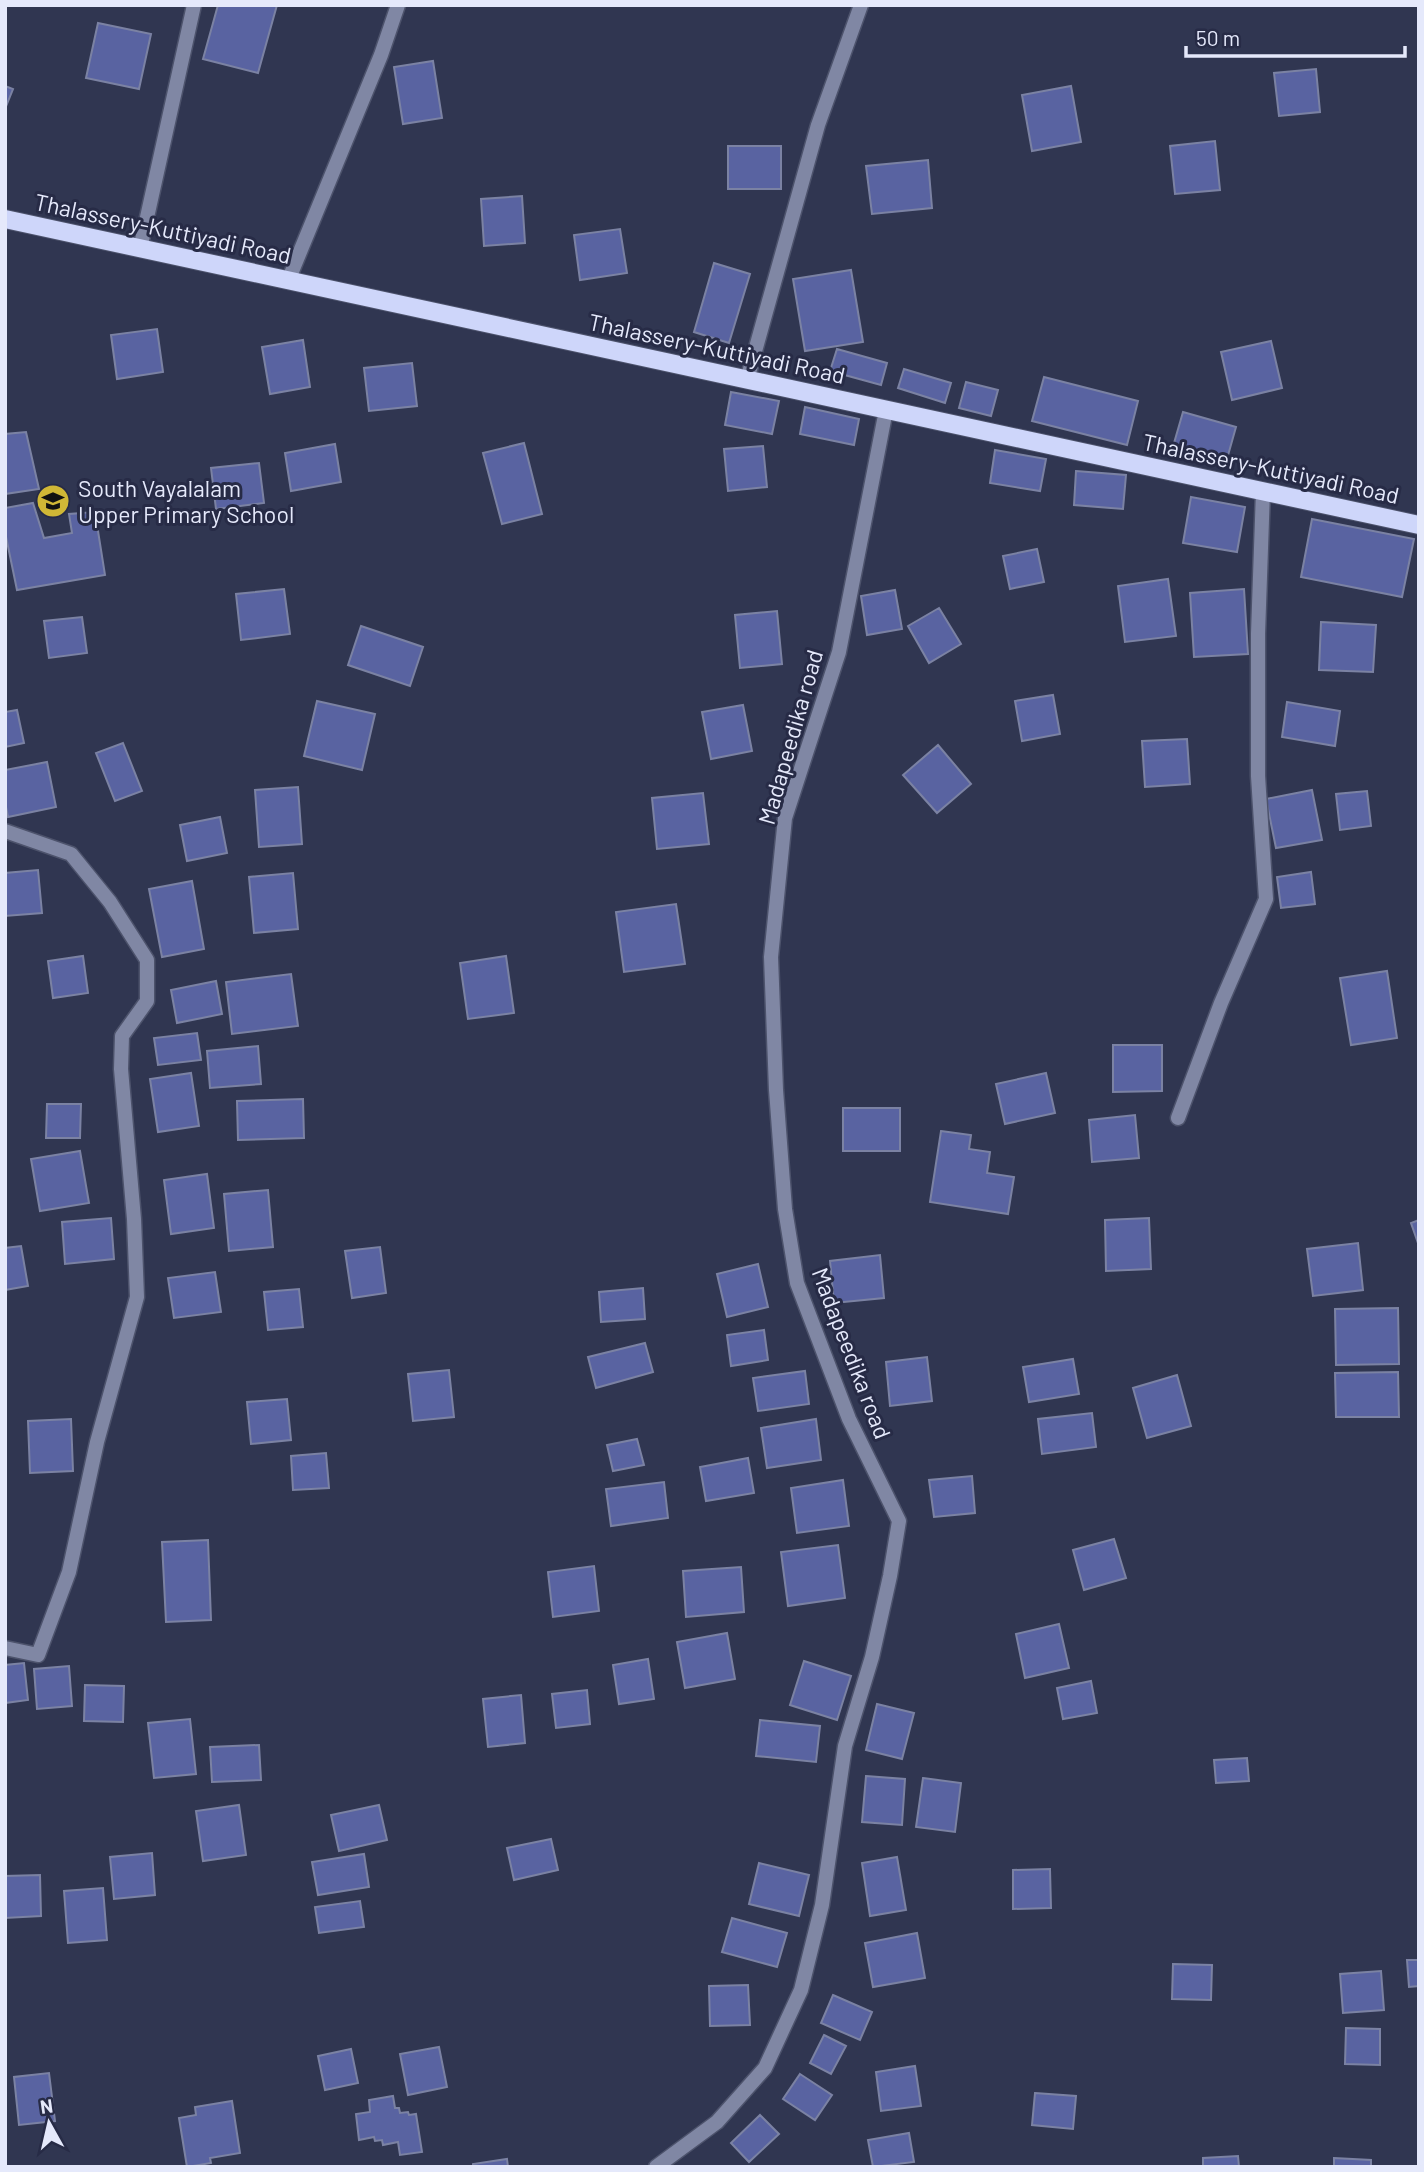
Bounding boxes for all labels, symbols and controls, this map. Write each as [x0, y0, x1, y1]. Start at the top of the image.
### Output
scale bar [1186, 14, 1405, 58]
text: 50 m [1196, 25, 1240, 50]
street label: Thalassery-Kuttiyadi Road [32, 187, 294, 269]
street label: Thalassery-Kuttiyadi Road [586, 307, 848, 389]
street label: Thalassery-Kuttiyadi Road [1140, 427, 1402, 509]
place label: South Vayalalam Upper Primary School [78, 474, 294, 528]
school or university icon: South Vayalalam Upper Primary School [34, 482, 72, 520]
street label: Madapeedika road [752, 646, 828, 828]
street label: Madapeedika road [807, 1264, 897, 1442]
north arrow [14, 2088, 84, 2158]
text: N [39, 2093, 54, 2118]

